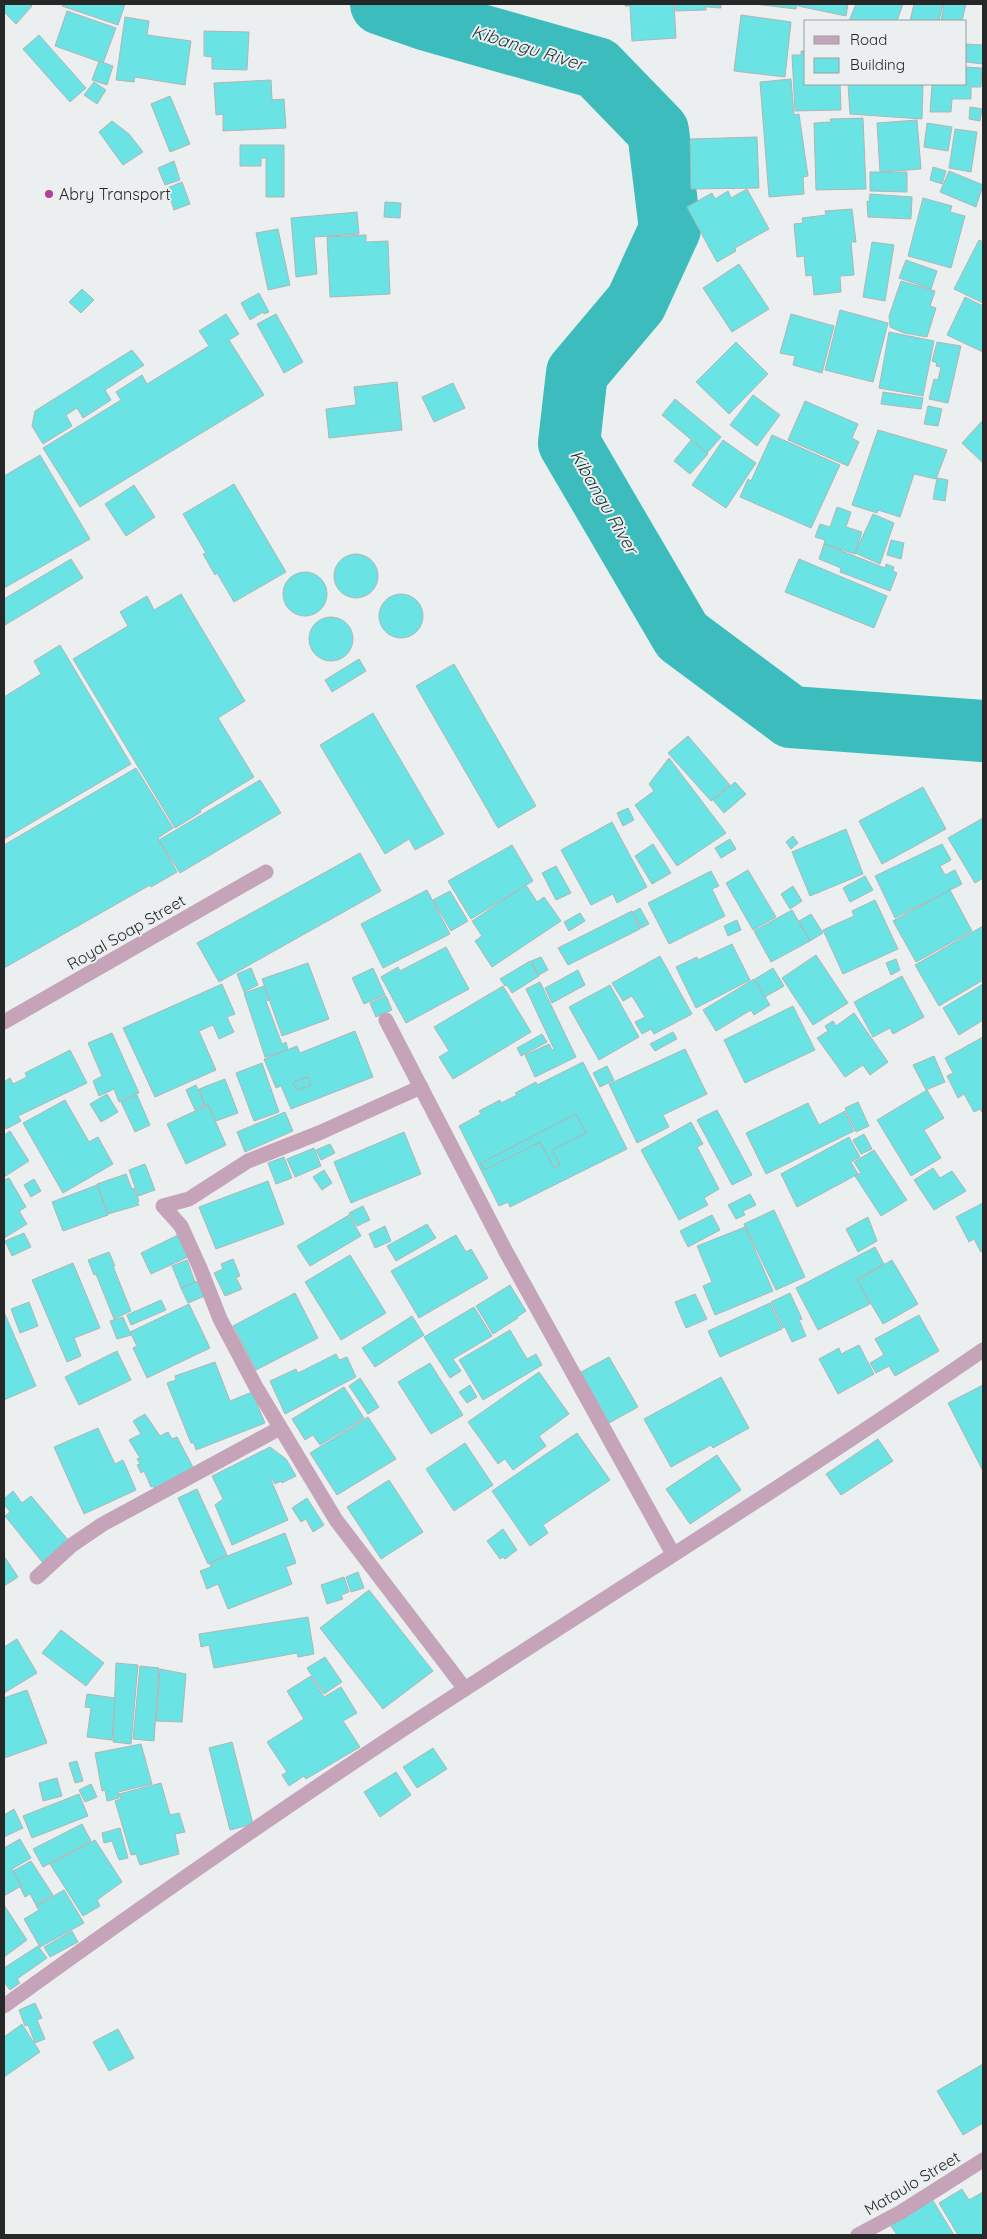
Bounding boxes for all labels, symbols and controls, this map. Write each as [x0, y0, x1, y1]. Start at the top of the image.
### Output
water label: Kibangu River [469, 19, 589, 76]
legend [804, 20, 967, 85]
text: Road [850, 30, 887, 49]
text: Building [850, 55, 905, 74]
place label: Abry Transport [59, 184, 171, 204]
marker: Abry Transport [43, 188, 55, 200]
water label: Kibangu River [565, 445, 645, 560]
street label: Royal Soap Street [63, 890, 189, 974]
street label: Mataulo Street [860, 2147, 964, 2219]

